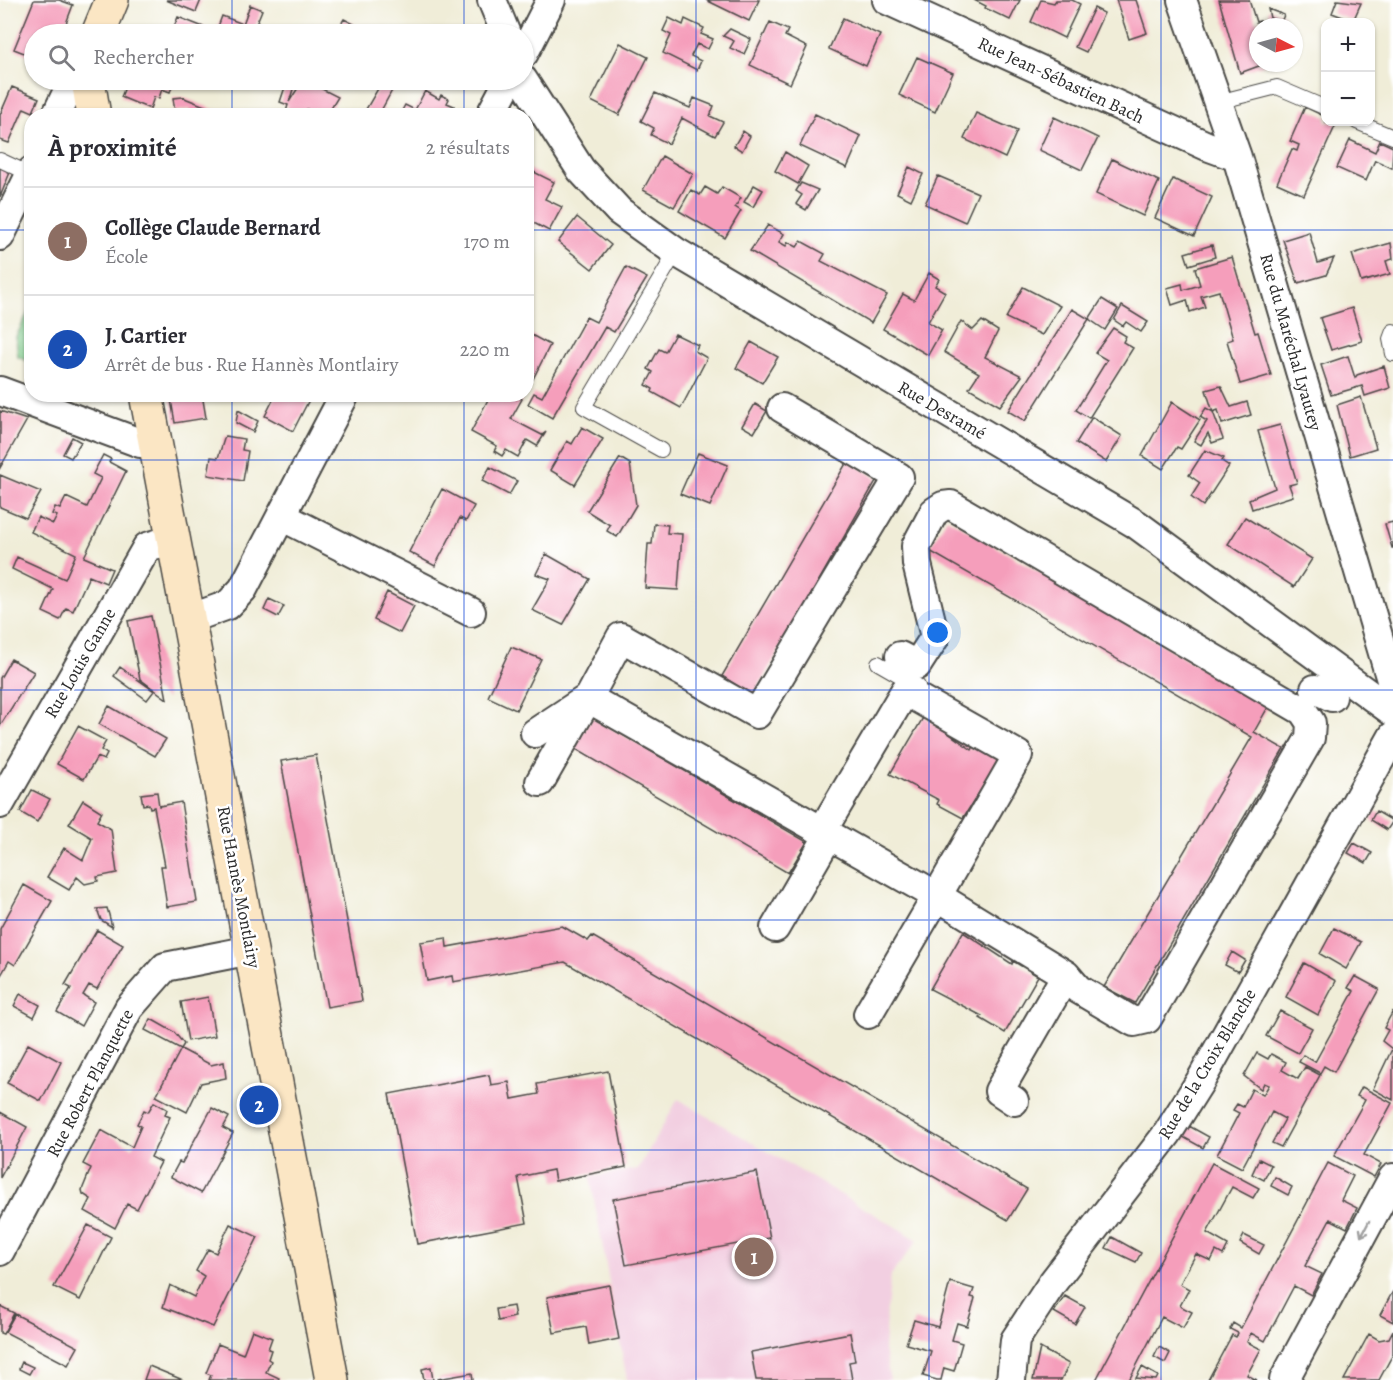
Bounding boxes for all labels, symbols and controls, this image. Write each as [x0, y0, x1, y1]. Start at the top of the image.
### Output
north arrow [1249, 18, 1303, 72]
map controls [1321, 18, 1375, 126]
button: + [1321, 18, 1375, 72]
search box [24, 24, 534, 90]
street label: Rue Jean-Sébastien Bach [974, 31, 1148, 129]
icon: search [45, 41, 78, 74]
text: Rechercher [93, 42, 194, 72]
button: − [1321, 72, 1375, 126]
text: À proximité [48, 130, 177, 165]
text: 2 résultats [426, 134, 510, 161]
text: Collège Claude Bernard [105, 213, 321, 243]
text: 1 [64, 228, 71, 255]
text: 170 m [464, 228, 510, 255]
text: École [105, 243, 148, 270]
street label: Rue du Maréchal Lyautey [1254, 251, 1328, 434]
text: J. Cartier [105, 321, 187, 351]
text: 2 [63, 336, 72, 363]
text: 220 m [460, 336, 510, 363]
text: Arrêt de bus · Rue Hannès Montlairy [105, 351, 399, 378]
street label: Rue Desramé [894, 375, 990, 445]
street label: Rue Louis Ganne [39, 604, 121, 722]
your location [923, 618, 952, 647]
street label: Rue Hannès Montlairy [212, 804, 267, 971]
street label: Rue de la Croix Blanche [1152, 984, 1262, 1144]
street label: Rue Robert Planquette [41, 1005, 139, 1161]
pin: 2 [240, 1082, 278, 1128]
one-way arrow [1359, 1220, 1371, 1237]
pin: 1 [734, 1234, 774, 1280]

